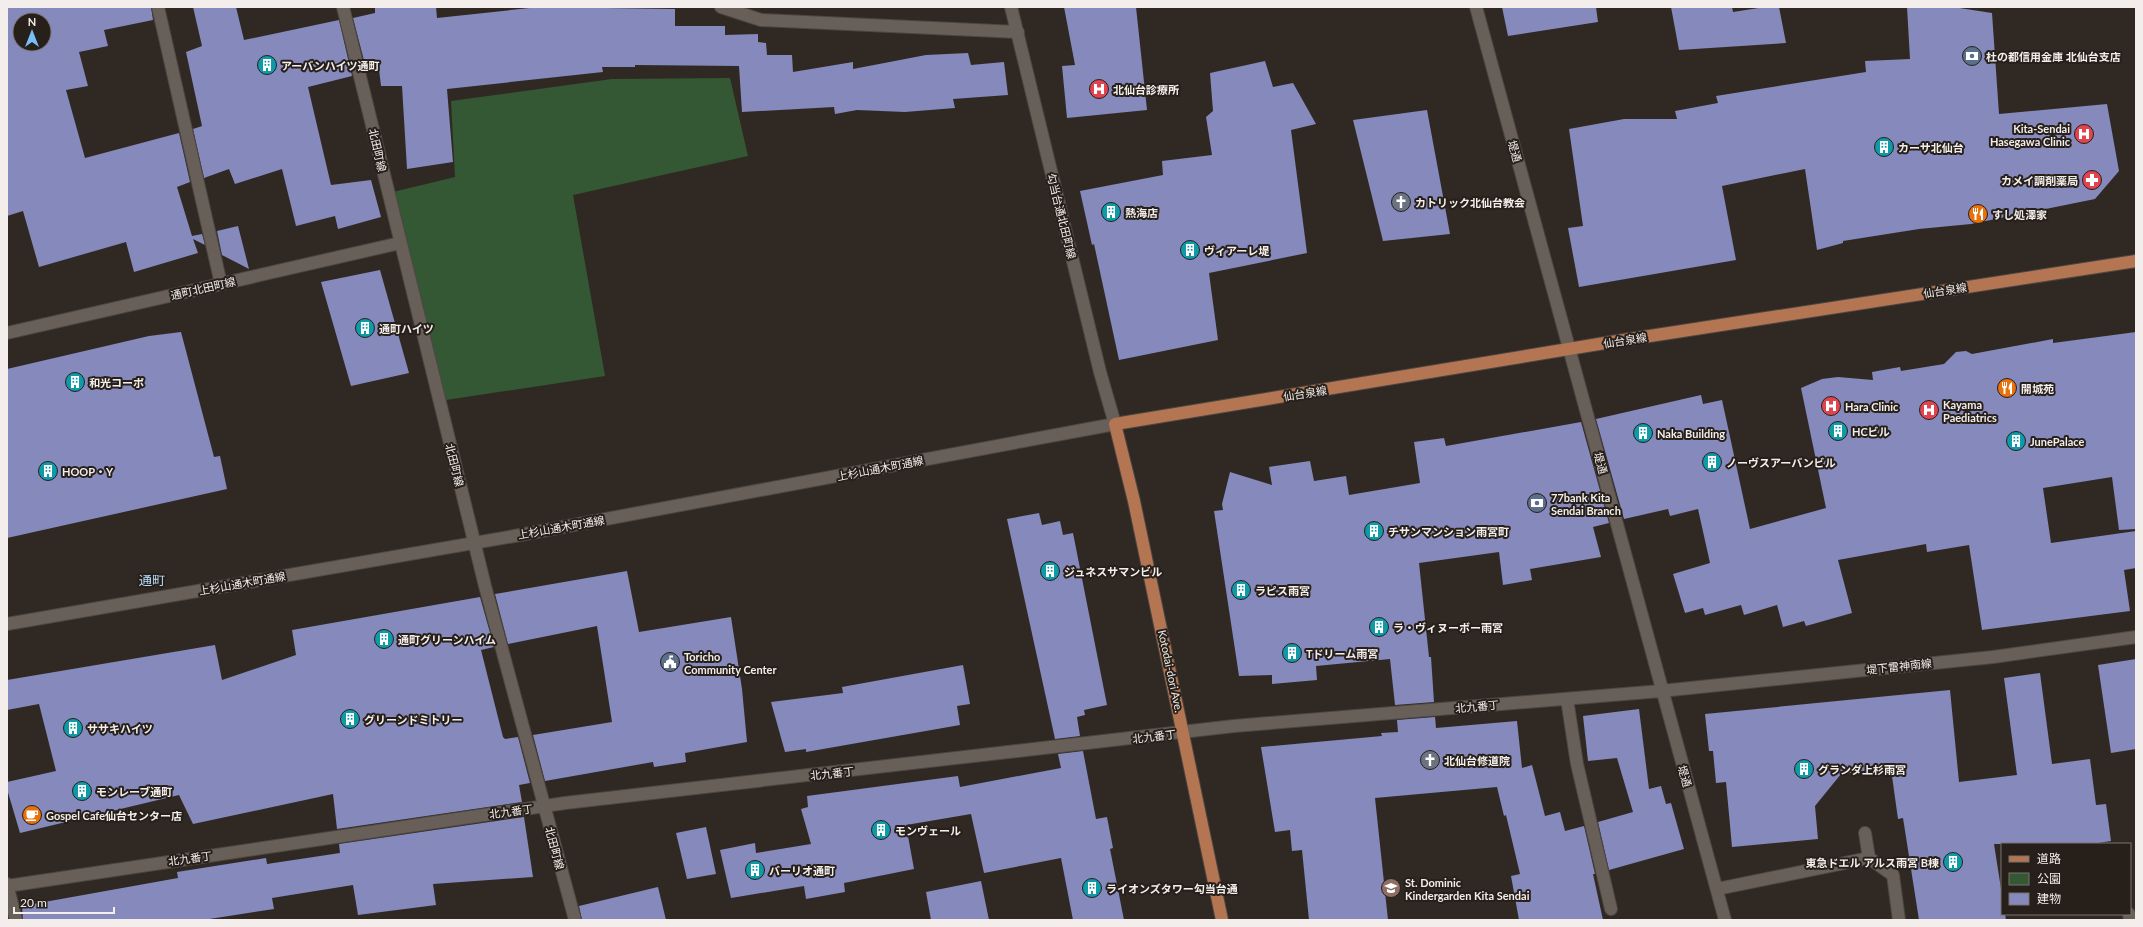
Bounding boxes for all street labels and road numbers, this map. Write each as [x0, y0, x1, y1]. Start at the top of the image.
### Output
street label: 北田町線 [367, 127, 389, 173]
street label: 堤通 [1506, 139, 1524, 163]
street label: 勾当台通北田町線 [1045, 172, 1079, 260]
street label: 通町北田町線 [169, 274, 237, 302]
street label: 仙台泉線 [1922, 280, 1968, 300]
street label: 仙台泉線 [1602, 330, 1648, 350]
street label: 仙台泉線 [1282, 383, 1328, 403]
street label: 北田町線 [443, 442, 467, 488]
street label: 堤通 [1592, 451, 1610, 475]
street label: 上杉山通木町通線 [836, 453, 924, 483]
street label: 上杉山通木町通線 [517, 513, 605, 541]
street label: 上杉山通木町通線 [198, 569, 286, 597]
street label: Kotodai-dori Ave. [1156, 629, 1186, 713]
street label: 堤下雷神南線 [1866, 656, 1932, 676]
street label: 北九番丁 [1455, 698, 1499, 714]
street label: 北九番丁 [1131, 727, 1177, 745]
street label: 北九番丁 [809, 764, 855, 782]
street label: 堤通 [1676, 764, 1694, 788]
street label: 北九番丁 [488, 802, 534, 820]
street label: 北田町線 [543, 825, 567, 871]
street label: 北九番丁 [167, 849, 213, 867]

